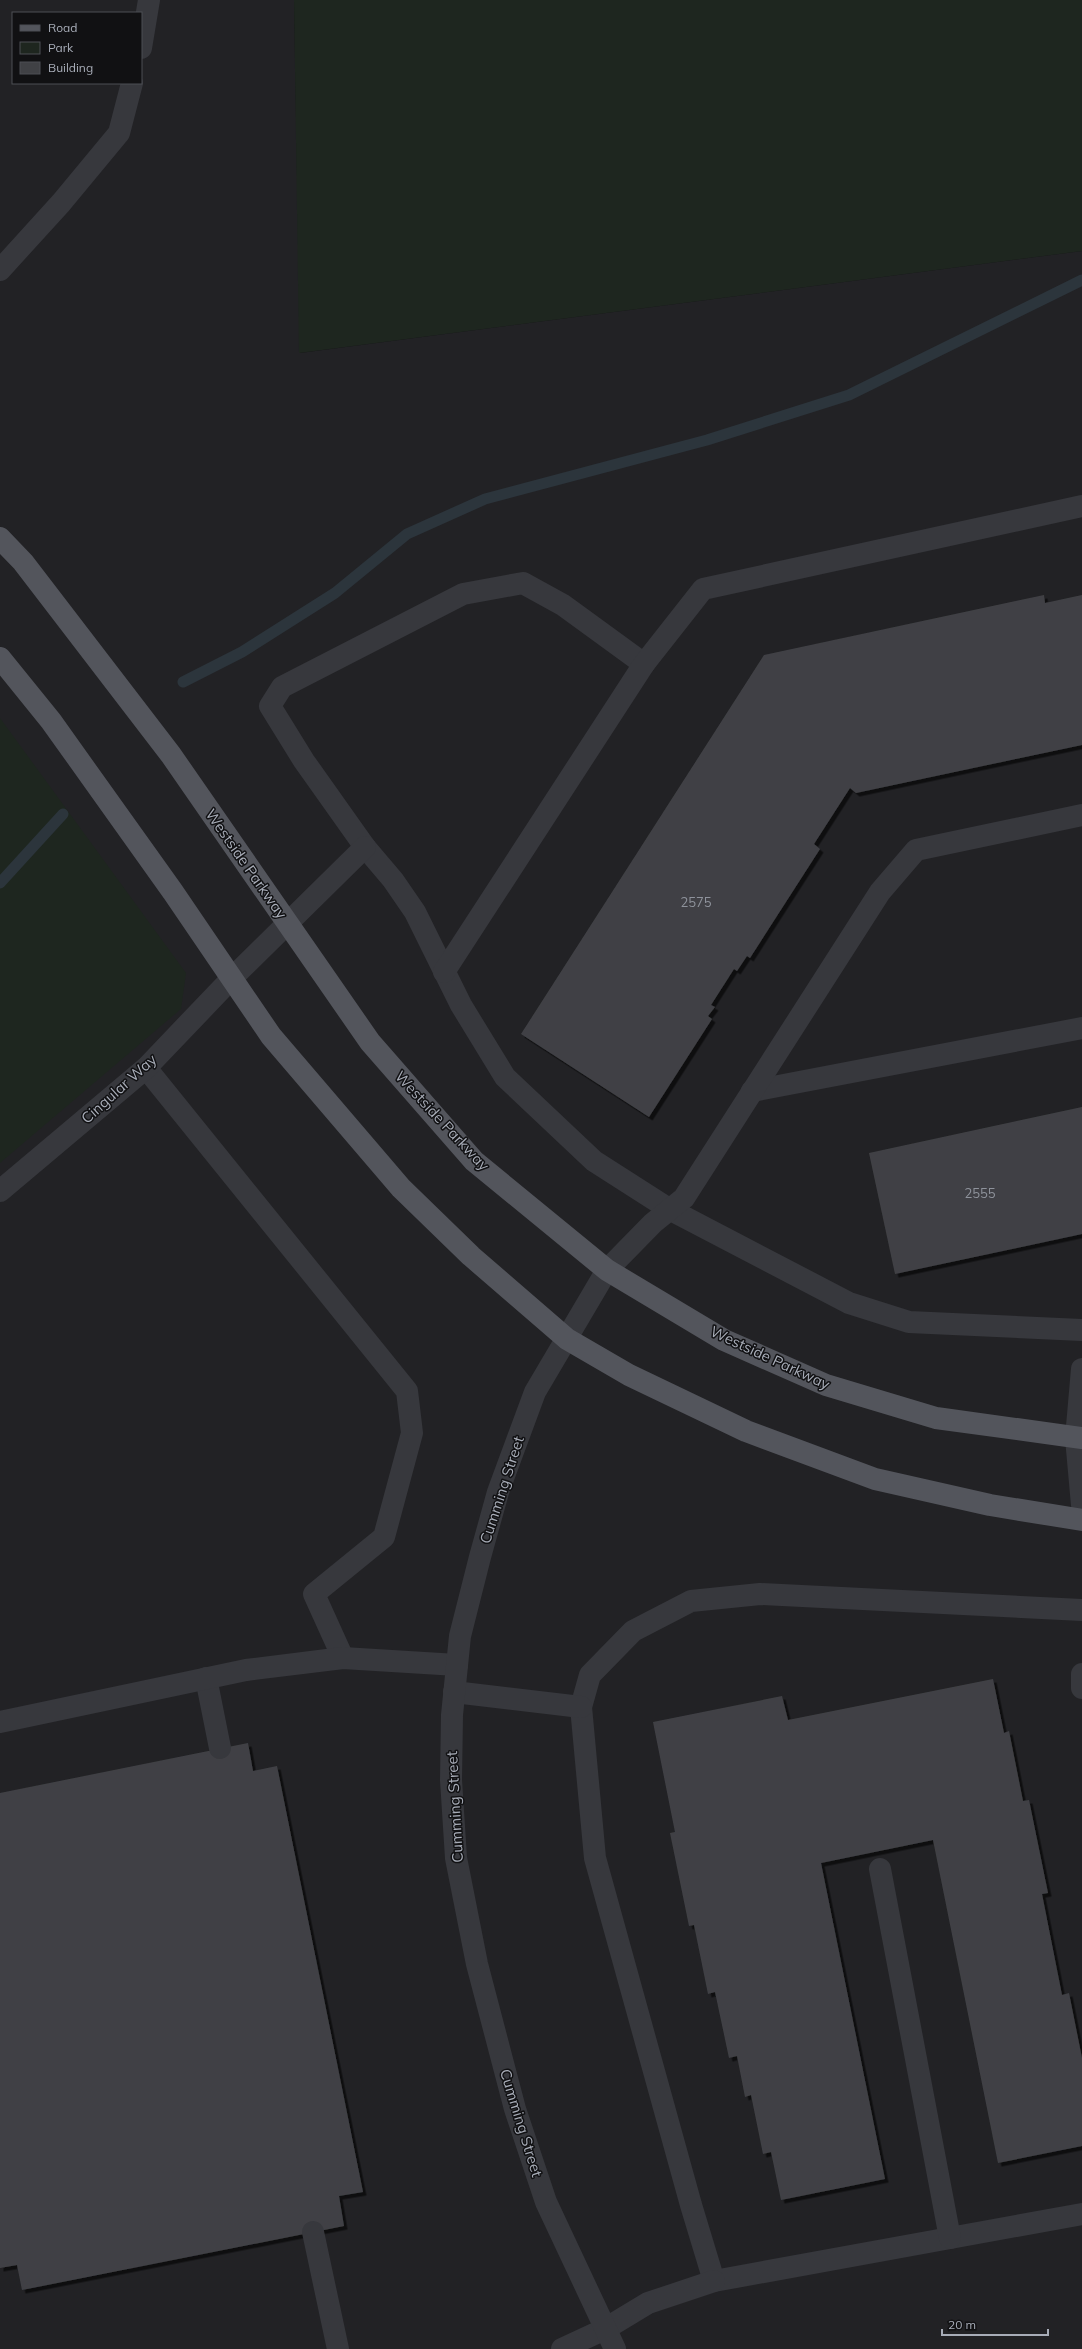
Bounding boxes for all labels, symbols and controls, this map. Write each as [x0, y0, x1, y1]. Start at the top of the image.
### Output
legend [12, 12, 142, 84]
text: Road [48, 20, 77, 35]
text: Park [48, 40, 74, 55]
text: Building [48, 60, 93, 75]
street label: Westside Parkway [201, 805, 291, 922]
house number: 2575 [680, 894, 712, 910]
street label: Cingular Way [77, 1050, 160, 1127]
street label: Westside Parkway [391, 1067, 494, 1175]
house number: 2555 [964, 1185, 996, 1201]
street label: Westside Parkway [707, 1322, 833, 1394]
street label: Cumming Street [475, 1434, 528, 1546]
street label: Cumming Street [442, 1751, 467, 1863]
street label: Cumming Street [496, 2067, 547, 2179]
scale bar [942, 2311, 1048, 2337]
text: 20 m [948, 2317, 976, 2332]

